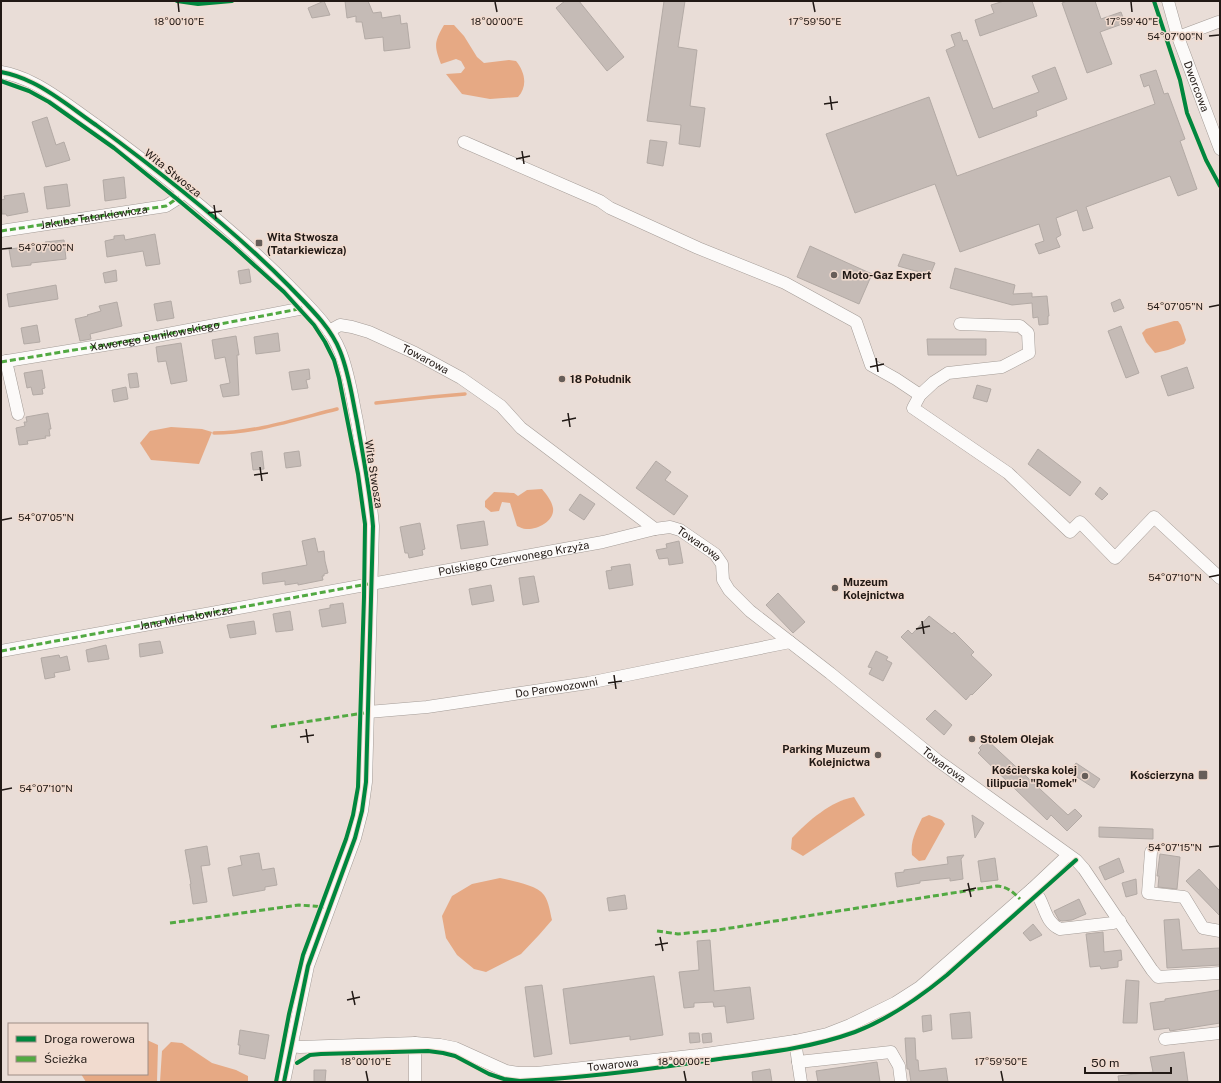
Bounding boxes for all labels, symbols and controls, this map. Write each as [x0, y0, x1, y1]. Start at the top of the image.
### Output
text: 18°00'10"E [154, 15, 204, 27]
text: 18°00'00"E [471, 15, 523, 27]
text: 17°59'50"E [789, 15, 841, 27]
text: 17°59'40"E [1106, 15, 1158, 27]
text: 54°07'00"N [1147, 30, 1203, 42]
street label: Dworcowa [1182, 59, 1211, 113]
street label: Wita Stwosza [142, 147, 204, 199]
street label: Jakuba Tatarkiewicza [40, 203, 148, 231]
place label: Wita Stwosza (Tatarkiewicza) [267, 231, 347, 256]
marker: Wita Stwosza (Tatarkiewicza) [254, 238, 264, 248]
text: 54°07'00"N [18, 241, 74, 253]
place label: Moto-Gaz Expert [842, 269, 932, 281]
marker: Moto-Gaz Expert [829, 270, 839, 280]
text: 54°07'05"N [1147, 300, 1203, 312]
street label: Xawerego Dunikowskiego [89, 318, 221, 353]
street label: Towarowa [400, 342, 451, 376]
place label: 18 Południk [570, 373, 632, 385]
marker: 18 Południk [557, 374, 567, 384]
street label: Wita Stwosza [363, 439, 385, 509]
text: 54°07'05"N [18, 511, 74, 523]
street label: Towarowa [675, 524, 724, 563]
street label: Polskiego Czerwonego Krzyża [437, 539, 590, 578]
text: 54°07'10"N [1148, 571, 1202, 583]
place label: Muzeum Kolejnictwa [843, 576, 904, 601]
marker: Muzeum Kolejnictwa [830, 583, 840, 593]
street label: Jana Michałowicza [138, 603, 234, 632]
street label: Do Parowozowni [514, 675, 599, 700]
place label: Stolem Olejak [980, 733, 1054, 745]
marker: Stolem Olejak [967, 734, 977, 744]
place label: Parking Muzeum Kolejnictwa [782, 743, 870, 768]
street label: Towarowa [920, 745, 968, 785]
marker: Parking Muzeum Kolejnictwa [873, 750, 883, 760]
place label: Kościerska kolej lilipucia "Romek" [987, 764, 1077, 789]
place label: Kościerzyna [1130, 769, 1194, 781]
marker: Kościerzyna [1197, 769, 1209, 781]
marker: Kościerska kolej lilipucia "Romek" [1080, 771, 1090, 781]
text: 54°07'10"N [19, 782, 73, 794]
text: 54°07'15"N [1148, 841, 1202, 853]
legend [8, 1023, 148, 1075]
text: Droga rowerowa [44, 1032, 135, 1046]
scale bar [1085, 1049, 1171, 1075]
text: Ścieżka [44, 1052, 87, 1066]
text: 18°00'10"E [341, 1055, 391, 1067]
text: 18°00'00"E [658, 1055, 710, 1067]
text: 17°59'50"E [975, 1055, 1027, 1067]
street label: Towarowa [587, 1056, 639, 1073]
text: 50 m [1091, 1056, 1119, 1070]

